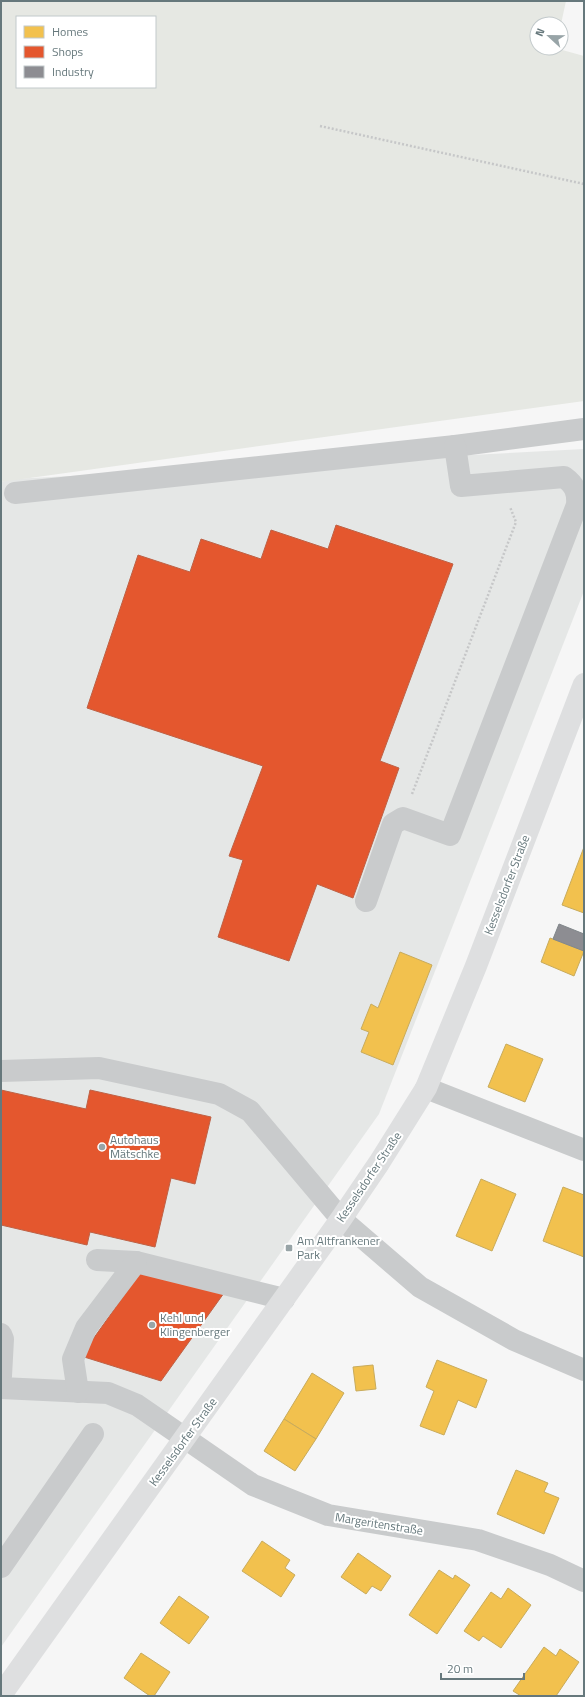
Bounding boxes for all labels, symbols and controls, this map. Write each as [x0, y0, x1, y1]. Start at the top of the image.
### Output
legend [16, 16, 156, 88]
north arrow [529, 16, 569, 56]
text: Homes [52, 22, 88, 41]
text: N [531, 26, 549, 39]
text: Shops [52, 42, 84, 61]
text: Industry [52, 62, 94, 81]
street label: Kesselsdorfer Straße [479, 832, 534, 938]
street label: Kesselsdorfer Straße [331, 1128, 406, 1226]
place label: Autohaus Mätschke [110, 1130, 159, 1163]
marker: Autohaus Mätschke [97, 1142, 107, 1152]
place label: Am Altfrankener Park [297, 1231, 380, 1264]
marker: Am Altfrankener Park [284, 1243, 294, 1253]
place label: Kehl und Klingenberger [160, 1308, 230, 1341]
marker: Kehl und Klingenberger [147, 1320, 157, 1330]
street label: Kesselsdorfer Straße [144, 1393, 221, 1490]
street label: Margeritenstraße [334, 1507, 424, 1540]
scale bar [441, 1655, 524, 1681]
text: 20 m [447, 1659, 473, 1678]

